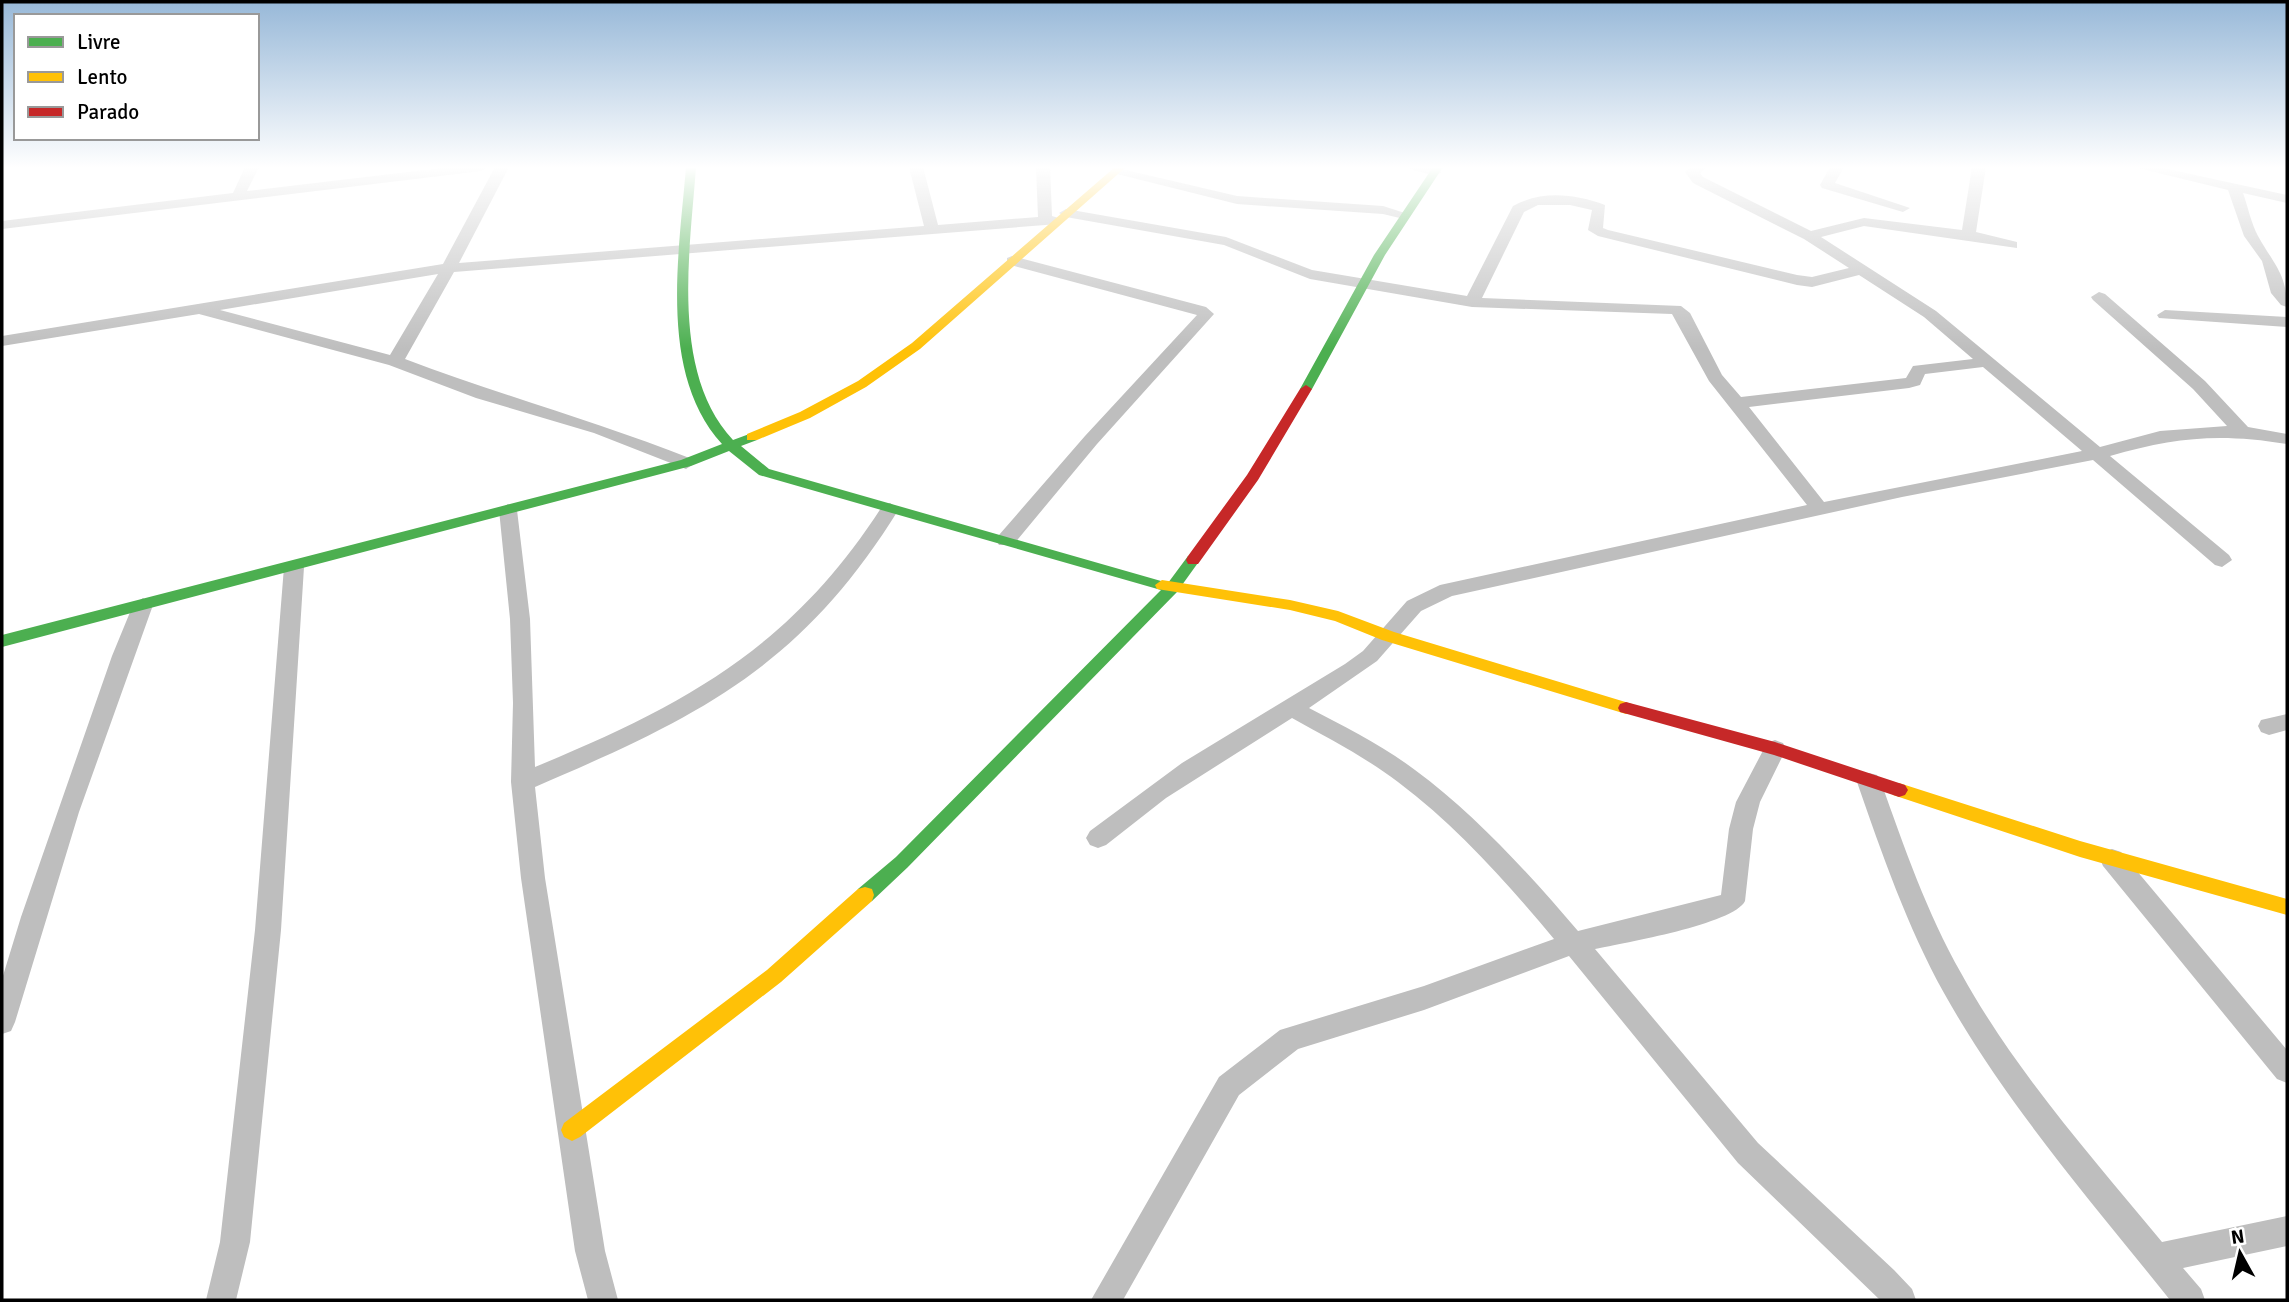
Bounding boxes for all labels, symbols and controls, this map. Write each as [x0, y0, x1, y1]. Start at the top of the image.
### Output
legend [14, 14, 259, 140]
text: Livre [77, 29, 120, 55]
text: Lento [77, 64, 127, 90]
text: Parado [77, 99, 139, 125]
north arrow [2205, 1218, 2275, 1288]
text: N [2230, 1224, 2246, 1250]

